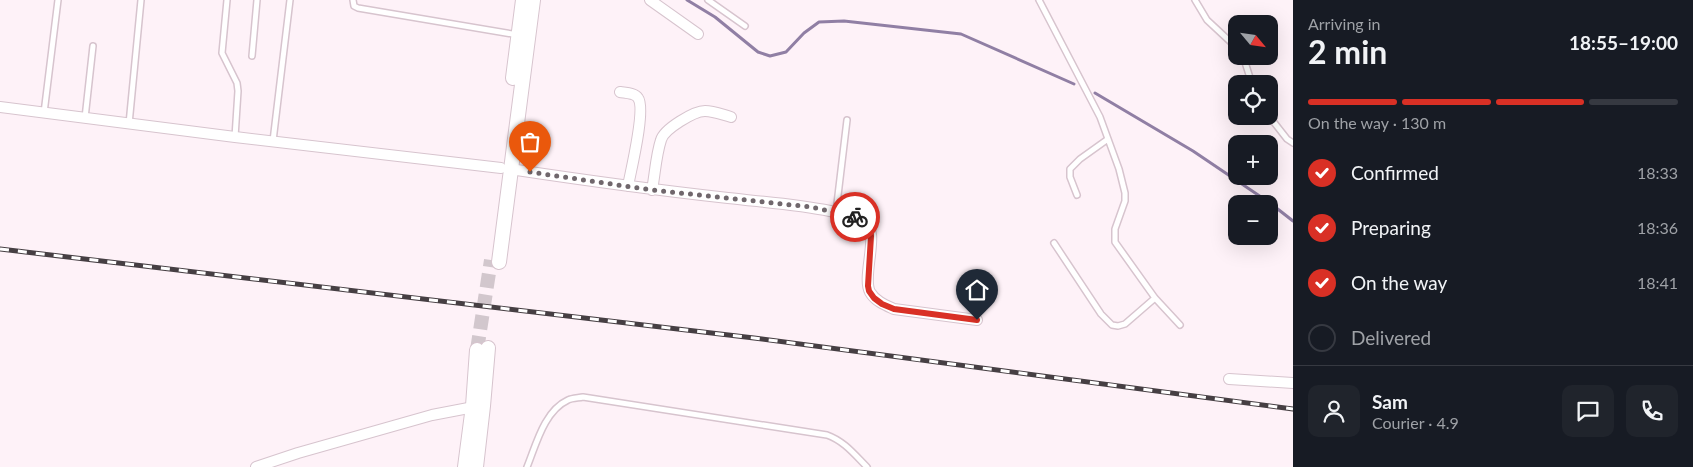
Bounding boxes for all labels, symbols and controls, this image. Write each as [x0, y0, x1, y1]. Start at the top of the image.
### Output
text: Arriving in [1308, 14, 1381, 33]
north arrow [1228, 15, 1278, 65]
map controls [1228, 15, 1278, 245]
text: 18:55–19:00 [1569, 31, 1678, 54]
text: 2 min [1308, 32, 1387, 71]
button: locate [1228, 75, 1278, 125]
text: On the way · 130 m [1308, 113, 1446, 132]
pin [509, 121, 551, 172]
icon: bag [516, 128, 544, 156]
button: + [1228, 135, 1278, 185]
icon: check [1308, 159, 1336, 187]
text: Confirmed [1351, 161, 1439, 184]
text: 18:33 [1637, 163, 1678, 182]
courier [830, 192, 880, 242]
button: − [1228, 195, 1278, 245]
icon: bike [841, 203, 869, 231]
icon: check [1308, 214, 1336, 242]
text: Preparing [1351, 216, 1431, 239]
text: 18:36 [1637, 218, 1678, 237]
pin [956, 269, 998, 320]
icon: check [1308, 269, 1336, 297]
text: On the way [1351, 271, 1447, 294]
text: 18:41 [1637, 273, 1678, 292]
icon: home [963, 276, 991, 304]
text: Delivered [1351, 326, 1431, 349]
button: person [1308, 385, 1360, 437]
button: chat [1562, 385, 1614, 437]
button: phone [1626, 385, 1678, 437]
text: Sam [1372, 390, 1408, 413]
text: Courier · 4.9 [1372, 413, 1459, 432]

